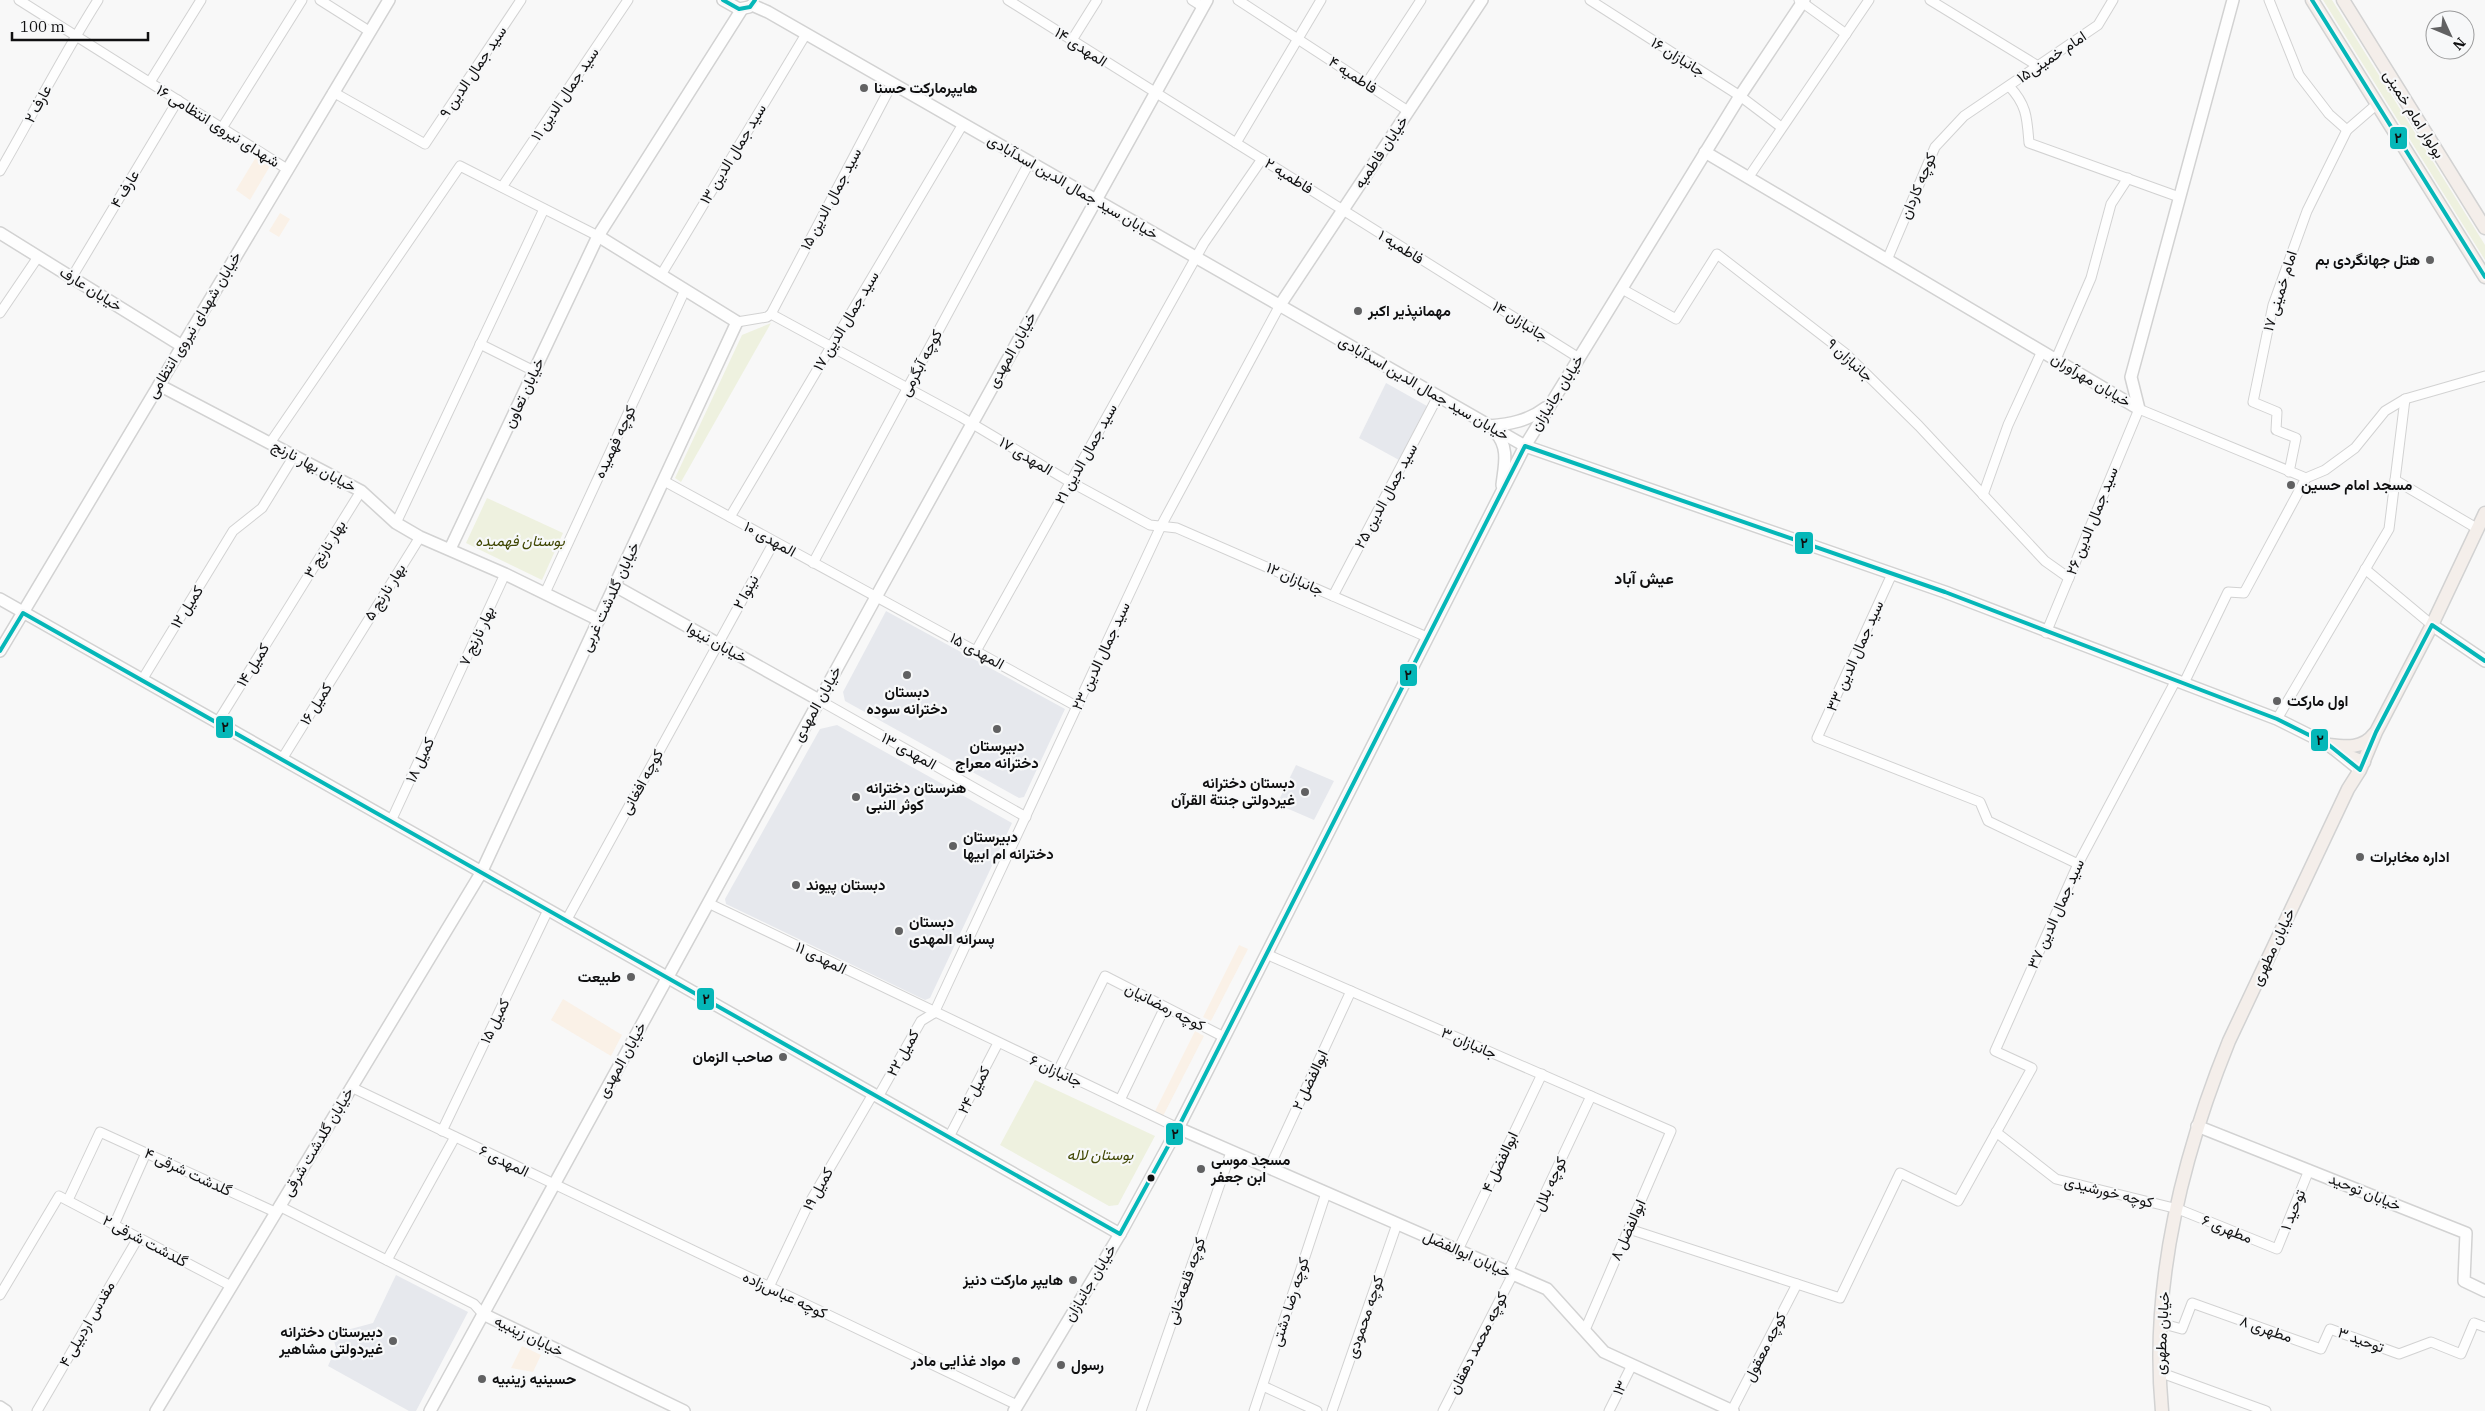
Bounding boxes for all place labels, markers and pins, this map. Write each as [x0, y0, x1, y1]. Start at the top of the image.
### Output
place label: هایپرمارکت حسنا [874, 78, 977, 98]
marker: هایپرمارکت حسنا [858, 82, 870, 94]
place label: هتل جهانگردی بم [2315, 250, 2420, 270]
marker: هتل جهانگردی بم [2424, 254, 2436, 266]
place label: مهمانپذیر اکبر [1367, 301, 1451, 321]
marker: مهمانپذیر اکبر [1352, 305, 1364, 317]
place label: مسجد امام حسین [2301, 475, 2412, 495]
marker: مسجد امام حسین [2285, 479, 2297, 491]
marker: دبستان دخترانه سوده [901, 669, 913, 681]
place label: دبستان دخترانه سوده [866, 682, 948, 718]
place label: اول مارکت [2287, 691, 2348, 710]
marker: اول مارکت [2271, 695, 2283, 707]
marker: دبیرستان دخترانه معراج [991, 723, 1003, 735]
place label: دبیرستان دخترانه معراج [955, 736, 1039, 773]
place label: دبستان دخترانه غیردولتی جنتة القرآن [1171, 773, 1295, 809]
place label: هنرستان دخترانه کوثر النبی [866, 778, 966, 814]
marker: دبستان دخترانه غیردولتی جنتة القرآن [1299, 786, 1311, 798]
marker: هنرستان دخترانه کوثر النبی [850, 791, 862, 803]
place label: دبیرستان دخترانه ام ابیها [963, 827, 1054, 864]
marker: دبیرستان دخترانه ام ابیها [947, 840, 959, 852]
place label: اداره مخابرات [2370, 847, 2450, 866]
marker: اداره مخابرات [2354, 851, 2366, 863]
place label: دبستان پیوند [806, 875, 885, 895]
marker: دبستان پیوند [790, 879, 802, 891]
place label: دبستان پسرانه المهدی [909, 912, 995, 949]
marker: دبستان پسرانه المهدی [893, 925, 905, 937]
place label: طبیعت [578, 967, 621, 986]
marker: طبیعت [625, 971, 637, 983]
place label: صاحب الزمان [693, 1047, 773, 1066]
marker: صاحب الزمان [777, 1051, 789, 1063]
place label: مسجد موسی ابن جعفر [1210, 1150, 1290, 1186]
marker: مسجد موسی ابن جعفر [1195, 1163, 1207, 1175]
unlabelled marker [1146, 1173, 1156, 1183]
place label: هایپر مارکت دنیز [962, 1270, 1063, 1290]
marker: هایپر مارکت دنیز [1067, 1274, 1079, 1286]
place label: دبیرستان دخترانه غیردولتی مشاهیر [278, 1322, 383, 1358]
marker: دبیرستان دخترانه غیردولتی مشاهیر [387, 1335, 399, 1347]
place label: مواد غذایی مادر [910, 1351, 1006, 1370]
marker: مواد غذایی مادر [1010, 1355, 1022, 1367]
place label: رسول [1071, 1355, 1104, 1374]
marker: رسول [1055, 1359, 1067, 1371]
place label: حسینیه زینبیه [492, 1369, 576, 1388]
marker: حسینیه زینبیه [476, 1373, 488, 1385]

